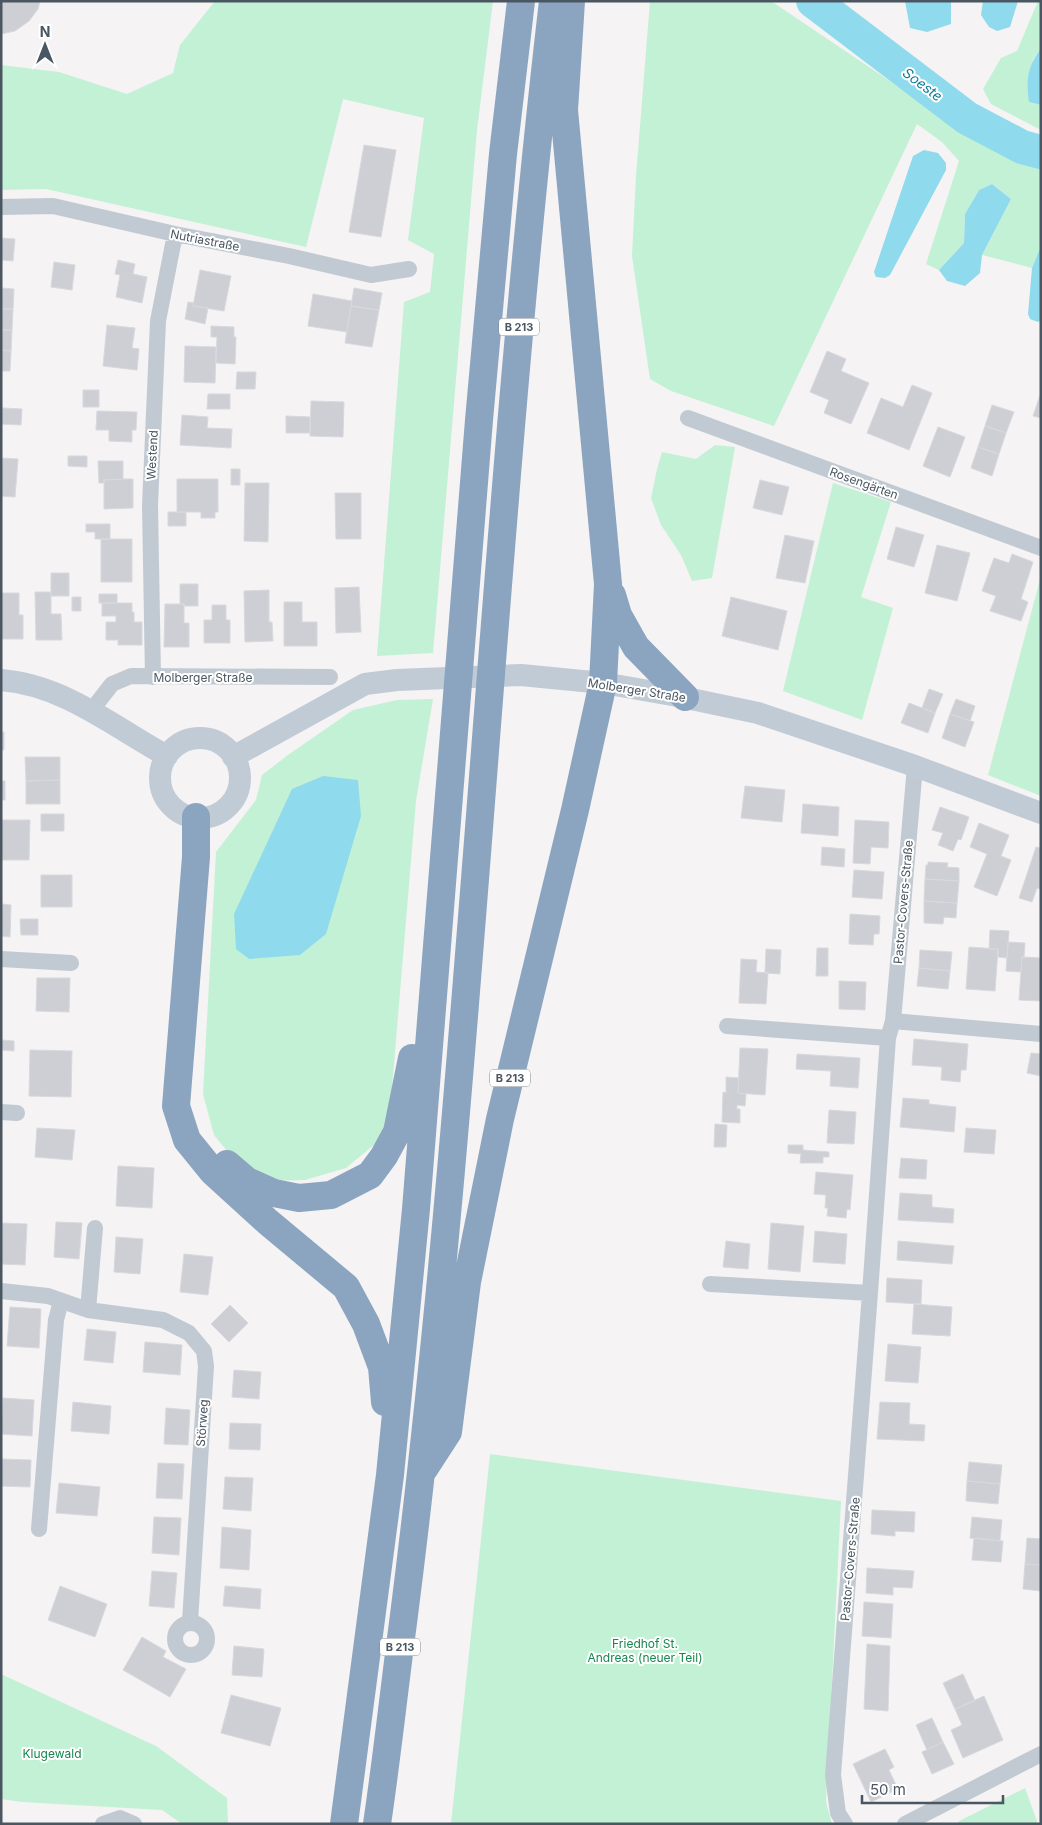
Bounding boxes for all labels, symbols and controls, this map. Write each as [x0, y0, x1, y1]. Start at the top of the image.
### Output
north arrow [20, 20, 70, 70]
text: N [40, 23, 50, 40]
water label: Soeste [900, 64, 946, 104]
street label: Nutriastraße [169, 226, 241, 254]
road number: B 213 [499, 318, 539, 336]
street label: Westend [143, 430, 161, 480]
street label: Rosengärten [828, 464, 900, 502]
street label: Molberger Straße [153, 670, 253, 685]
street label: Molberger Straße [587, 675, 687, 705]
street label: Pastor-Covers-Straße [890, 839, 916, 965]
road number: B 213 [490, 1070, 530, 1086]
street label: Störweg [193, 1399, 211, 1447]
street label: Pastor-Covers-Straße [837, 1496, 863, 1622]
park label: Friedhof St. Andreas (neuer Teil) [587, 1636, 703, 1665]
road number: B 213 [380, 1638, 420, 1655]
park label: Klugewald [22, 1746, 82, 1761]
scale bar [862, 1772, 1003, 1804]
text: 50 m [870, 1780, 906, 1799]

